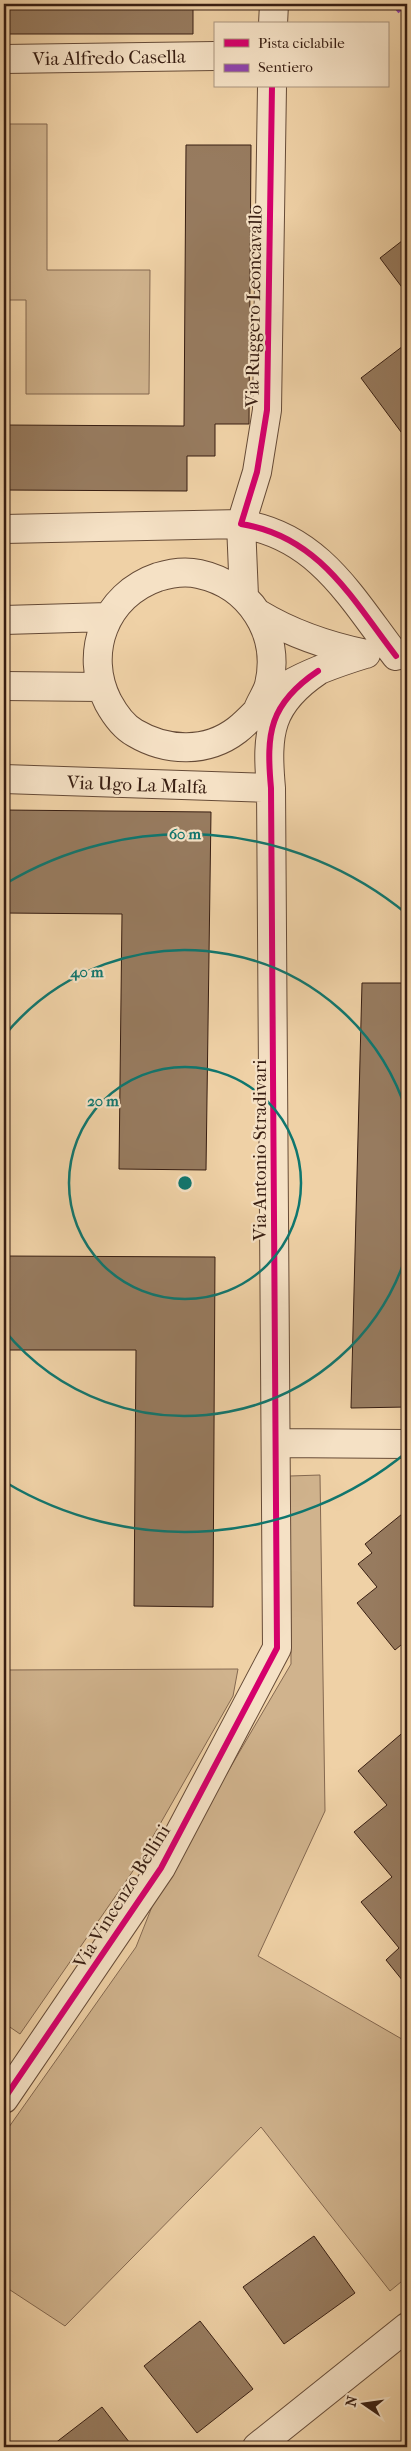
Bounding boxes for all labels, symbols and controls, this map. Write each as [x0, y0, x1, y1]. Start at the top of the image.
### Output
legend [214, 22, 388, 88]
text: Pista ciclabile [258, 34, 345, 52]
street label: Via Alfredo Casella [31, 46, 186, 70]
text: Sentiero [258, 58, 313, 76]
street label: Via Ruggero Leoncavallo [241, 204, 267, 409]
street label: Via Ugo La Malfa [66, 772, 208, 798]
text: 60 m [169, 825, 202, 843]
text: 40 m [70, 963, 104, 981]
street label: Via Antonio Stradivari [249, 1059, 271, 1242]
text: 20 m [87, 1092, 119, 1110]
centre of rings [176, 1174, 194, 1192]
street label: Via Vincenzo Bellini [68, 1820, 175, 1973]
north arrow [338, 2378, 388, 2428]
text: N [342, 2394, 361, 2408]

